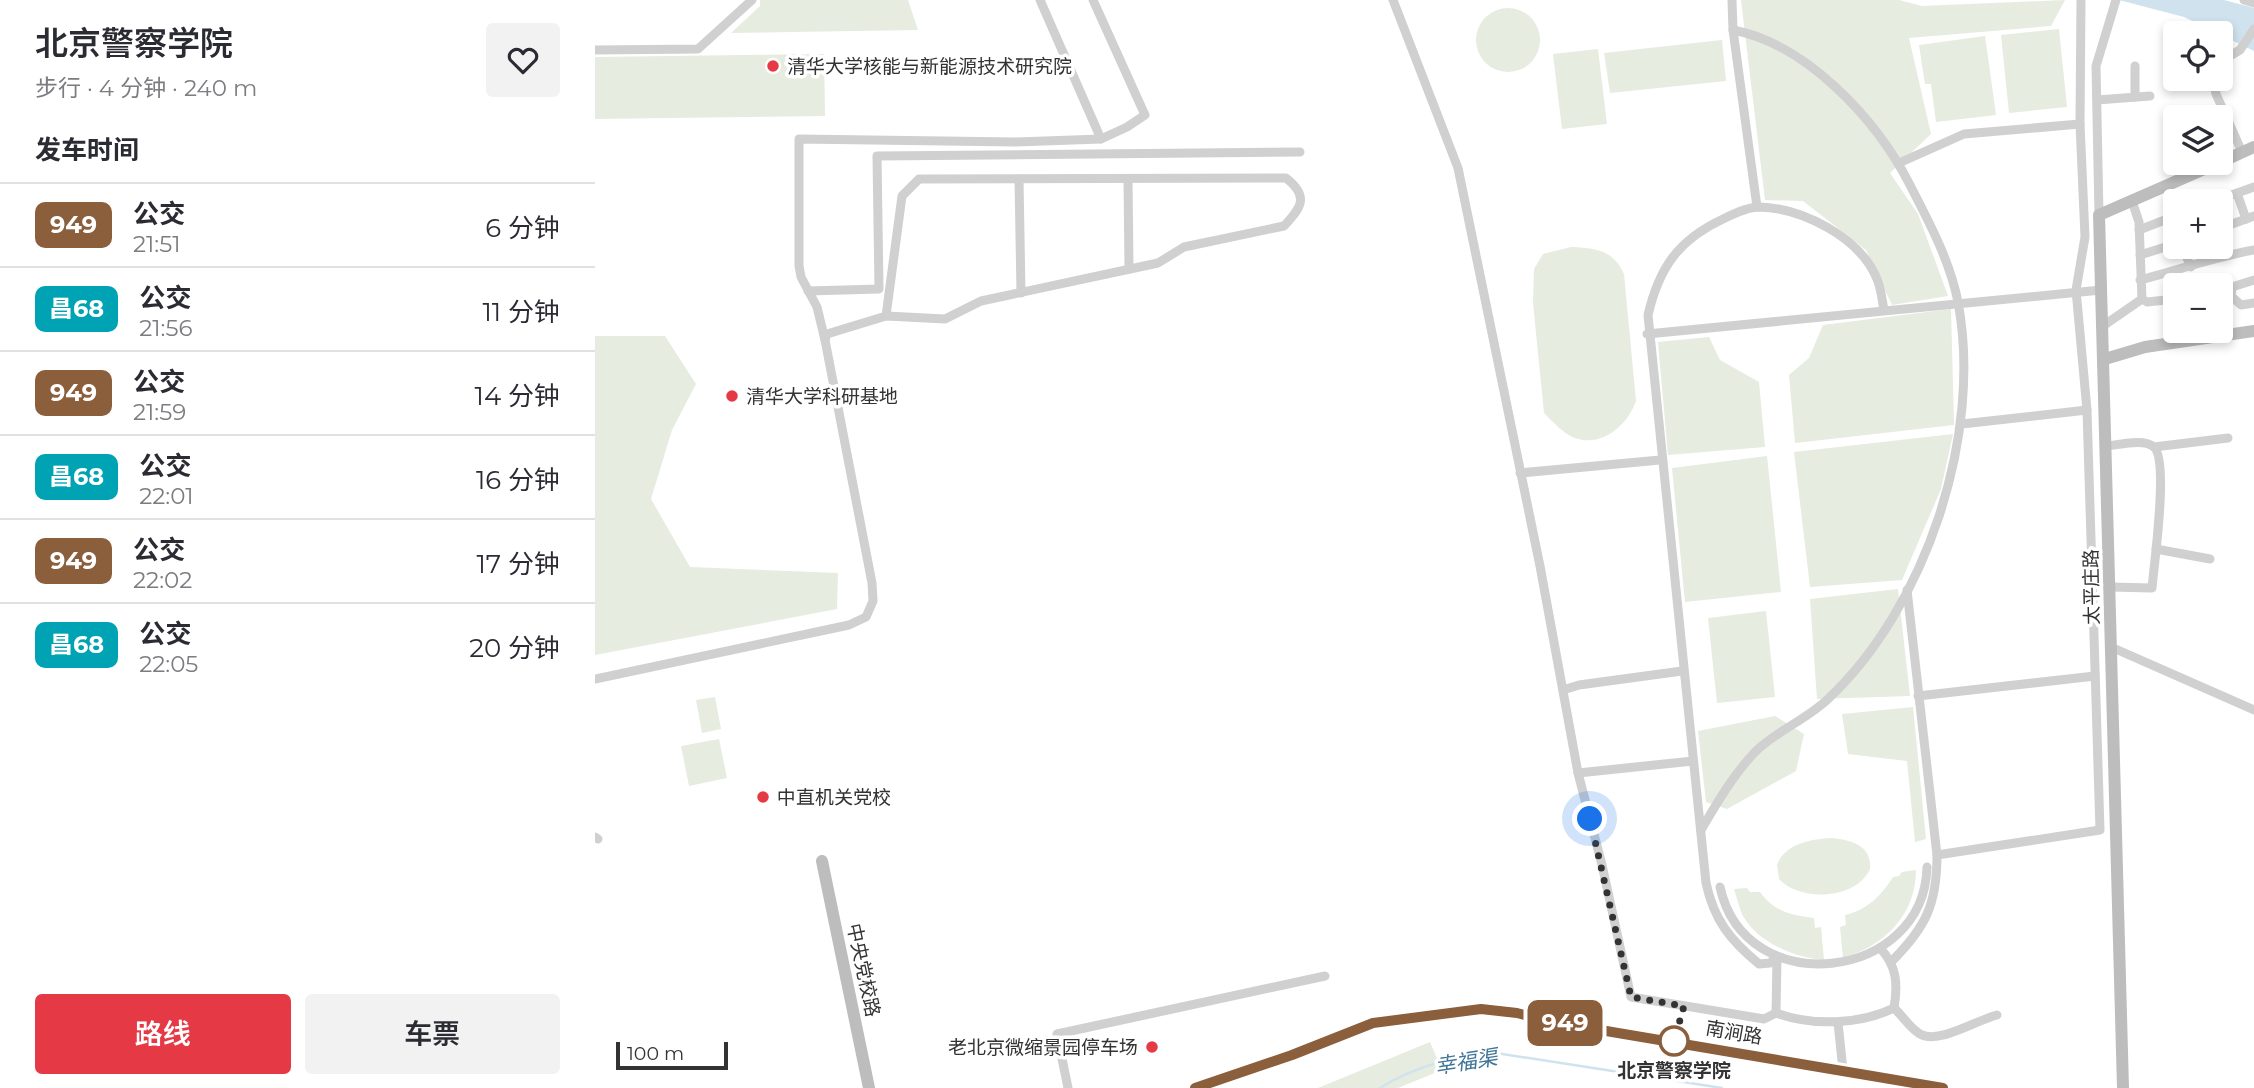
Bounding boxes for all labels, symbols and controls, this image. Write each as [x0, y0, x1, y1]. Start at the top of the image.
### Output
map controls [2163, 21, 2233, 343]
button: locate [2163, 21, 2233, 91]
text: 北京警察学院 [35, 23, 233, 63]
button: heart [486, 23, 560, 97]
place label: 清华大学核能与新能源技术研究院 [787, 55, 1072, 78]
marker: 清华大学核能与新能源技术研究院 [765, 58, 781, 74]
text: 步行 · 4 分钟 · 240 m [35, 74, 257, 102]
button: layers [2163, 105, 2233, 175]
text: 发车时间 [35, 134, 139, 166]
button: + [2163, 189, 2233, 259]
text: 公交 [133, 198, 185, 230]
text: 949 [50, 210, 97, 239]
text: 6 分钟 [485, 212, 560, 244]
text: 21:51 [133, 230, 181, 258]
button: − [2163, 273, 2233, 343]
text: 公交 [139, 282, 191, 314]
text: 昌68 [49, 294, 104, 323]
text: 11 分钟 [482, 296, 560, 328]
text: 21:56 [139, 314, 192, 342]
text: 公交 [133, 366, 185, 398]
text: 949 [50, 378, 97, 407]
text: 14 分钟 [475, 380, 560, 412]
place label: 清华大学科研基地 [746, 385, 898, 408]
marker: 清华大学科研基地 [724, 388, 740, 404]
text: 21:59 [133, 398, 186, 426]
text: 公交 [139, 450, 191, 482]
text: 昌68 [49, 462, 104, 491]
text: 16 分钟 [476, 464, 560, 496]
text: 22:01 [139, 482, 194, 510]
text: 公交 [133, 534, 185, 566]
text: 949 [50, 546, 97, 575]
text: 17 分钟 [476, 548, 560, 580]
street label: 太平庄路 [2079, 549, 2104, 625]
text: 22:02 [133, 566, 192, 594]
text: 公交 [139, 618, 191, 650]
text: 昌68 [49, 630, 104, 659]
text: 20 分钟 [469, 632, 560, 664]
text: 22:05 [139, 650, 198, 678]
place label: 中直机关党校 [777, 786, 891, 809]
marker: 中直机关党校 [755, 789, 771, 805]
your location [1572, 801, 1607, 836]
street label: 中央党校路 [842, 921, 885, 1019]
button: 路线 [35, 994, 291, 1074]
button: 车票 [305, 994, 560, 1074]
line badge: 949 [1525, 1000, 1605, 1046]
text: 949 [1541, 1008, 1589, 1037]
street label: 南涧路 [1704, 1016, 1764, 1049]
marker: 北京警察学院 [1659, 1026, 1689, 1056]
place label: 老北京微缩景园停车场 [948, 1036, 1138, 1059]
scale bar [616, 1039, 728, 1071]
marker: 老北京微缩景园停车场 [1144, 1039, 1160, 1055]
text: 100 m [627, 1042, 684, 1065]
water label: 幸福渠 [1433, 1044, 1502, 1079]
place label: 北京警察学院 [1617, 1059, 1731, 1082]

